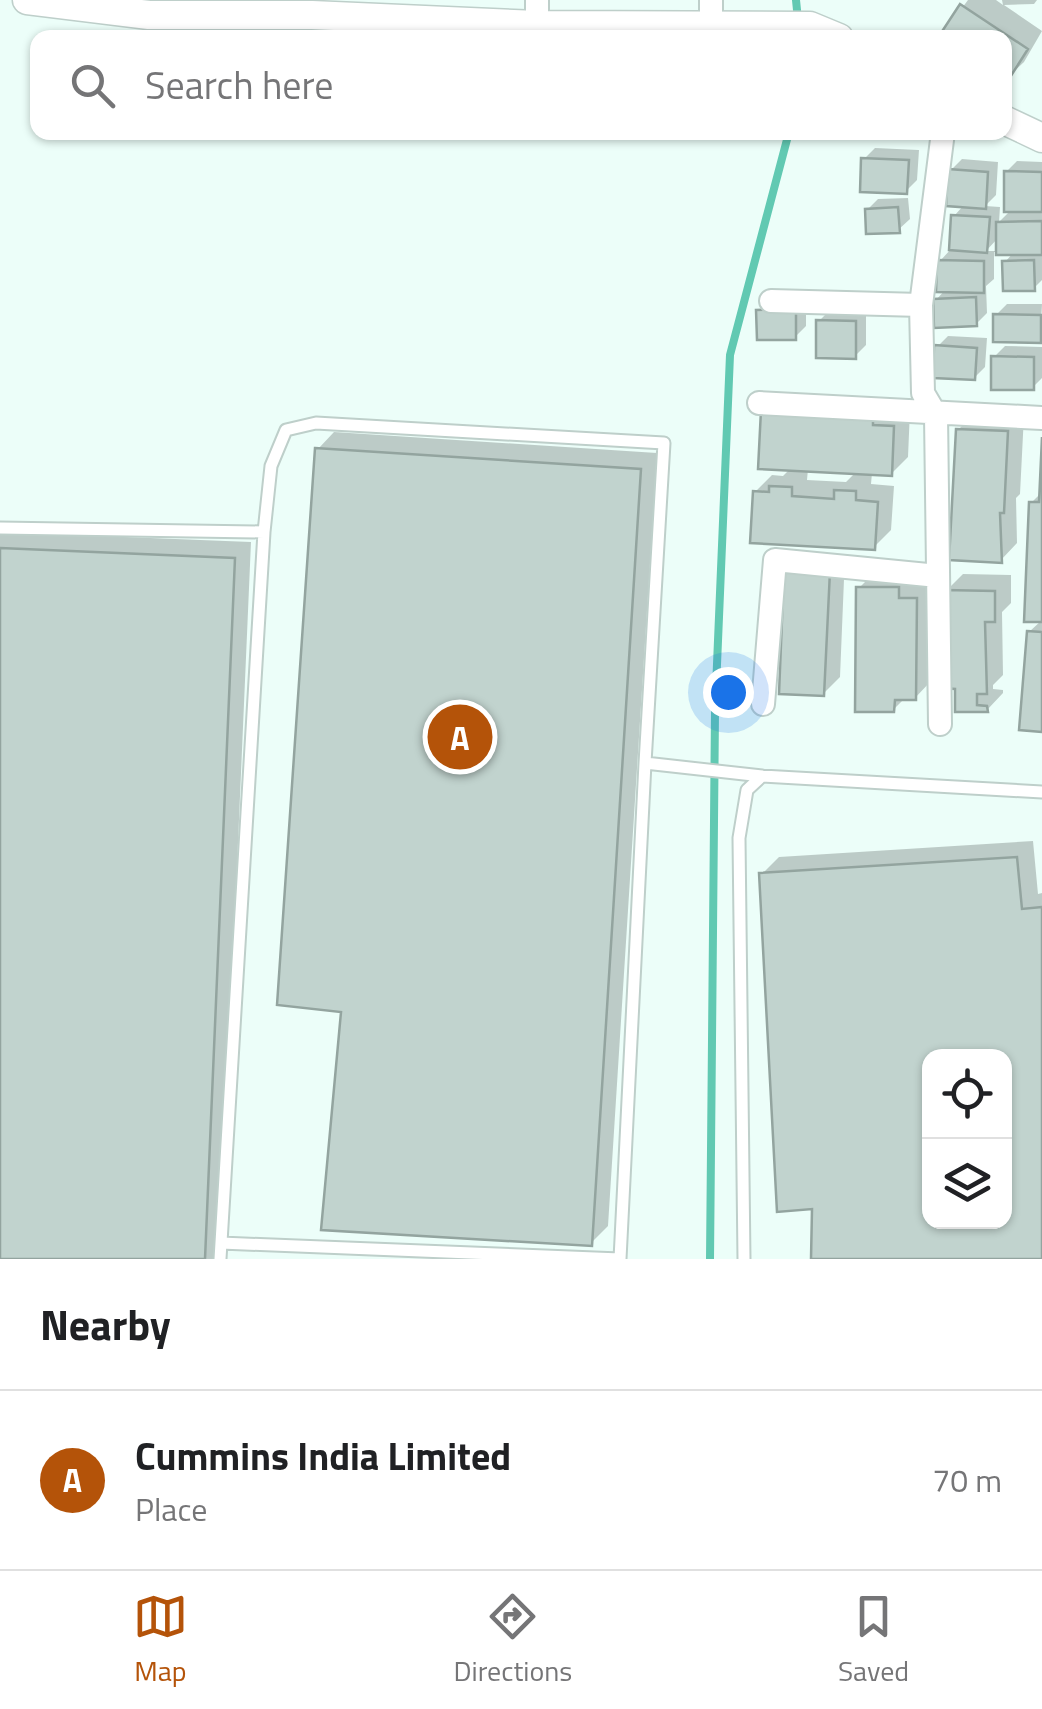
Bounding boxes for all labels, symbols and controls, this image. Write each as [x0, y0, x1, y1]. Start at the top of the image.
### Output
search box [30, 30, 1012, 140]
text: Search here [145, 56, 333, 114]
icon: search [65, 58, 120, 113]
your location [703, 667, 754, 718]
pin: A [428, 700, 492, 774]
map controls [922, 1049, 1012, 1229]
button: locate [922, 1049, 1012, 1139]
button: layers [922, 1139, 1012, 1229]
text: Nearby [40, 1292, 171, 1356]
text: Cummins India Limited [135, 1427, 511, 1485]
text: A [63, 1456, 82, 1504]
text: 70 m [932, 1456, 1002, 1504]
text: Place [135, 1485, 207, 1533]
tab: Map [133, 1589, 188, 1692]
tab: Directions [454, 1589, 572, 1692]
tab: Saved [838, 1589, 909, 1692]

